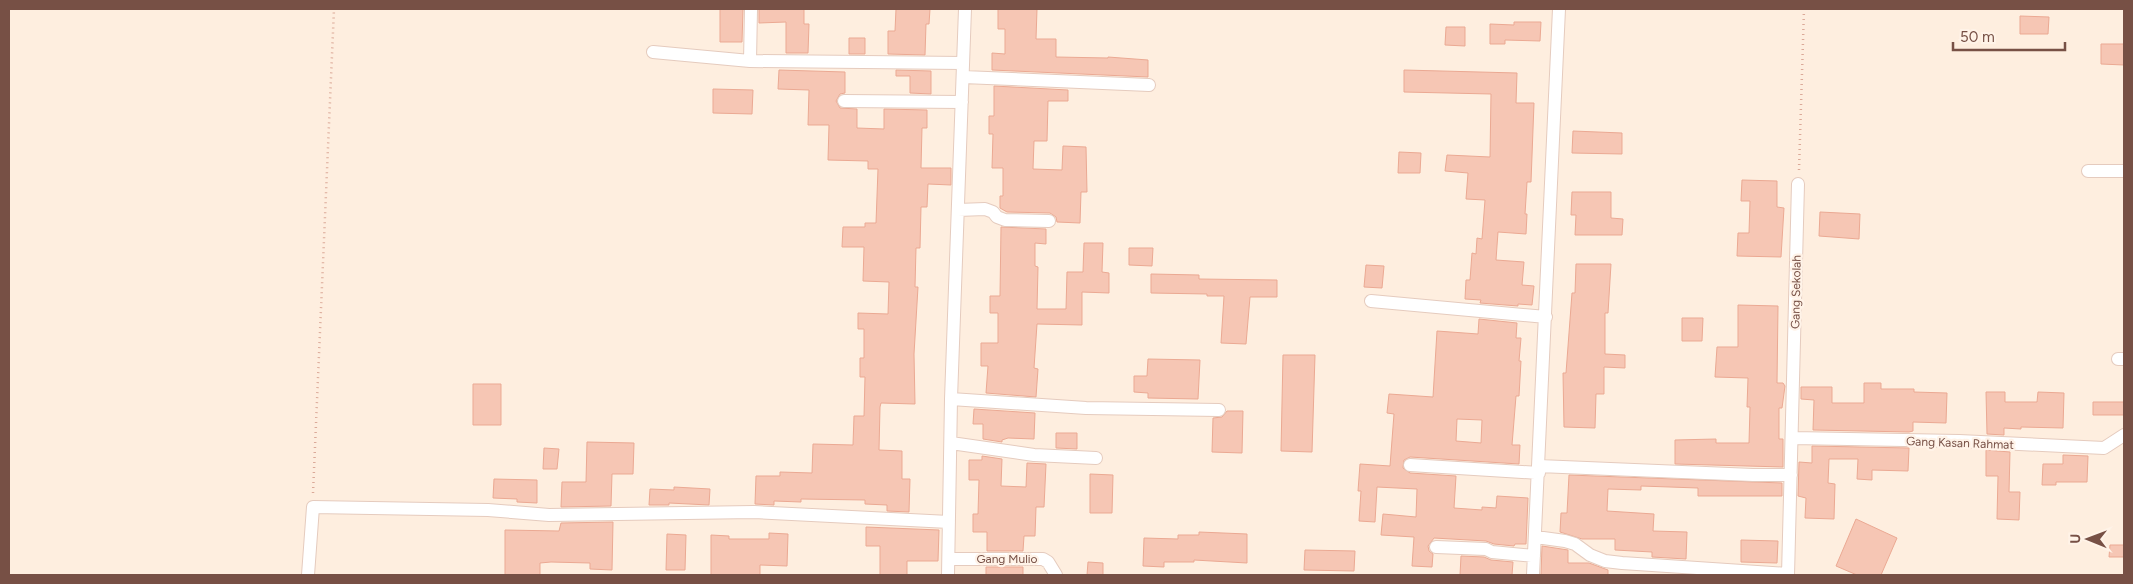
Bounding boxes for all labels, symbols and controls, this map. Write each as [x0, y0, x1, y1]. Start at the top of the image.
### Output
scale bar [1953, 20, 2066, 52]
text: 50 m [1960, 28, 1995, 46]
street label: Gang Sekolah [1788, 255, 1804, 329]
street label: Gang Kasan Rahmat [1906, 434, 2015, 452]
north arrow [2063, 514, 2113, 564]
text: U [2067, 534, 2084, 544]
street label: Gang Mulio [976, 552, 1038, 566]

